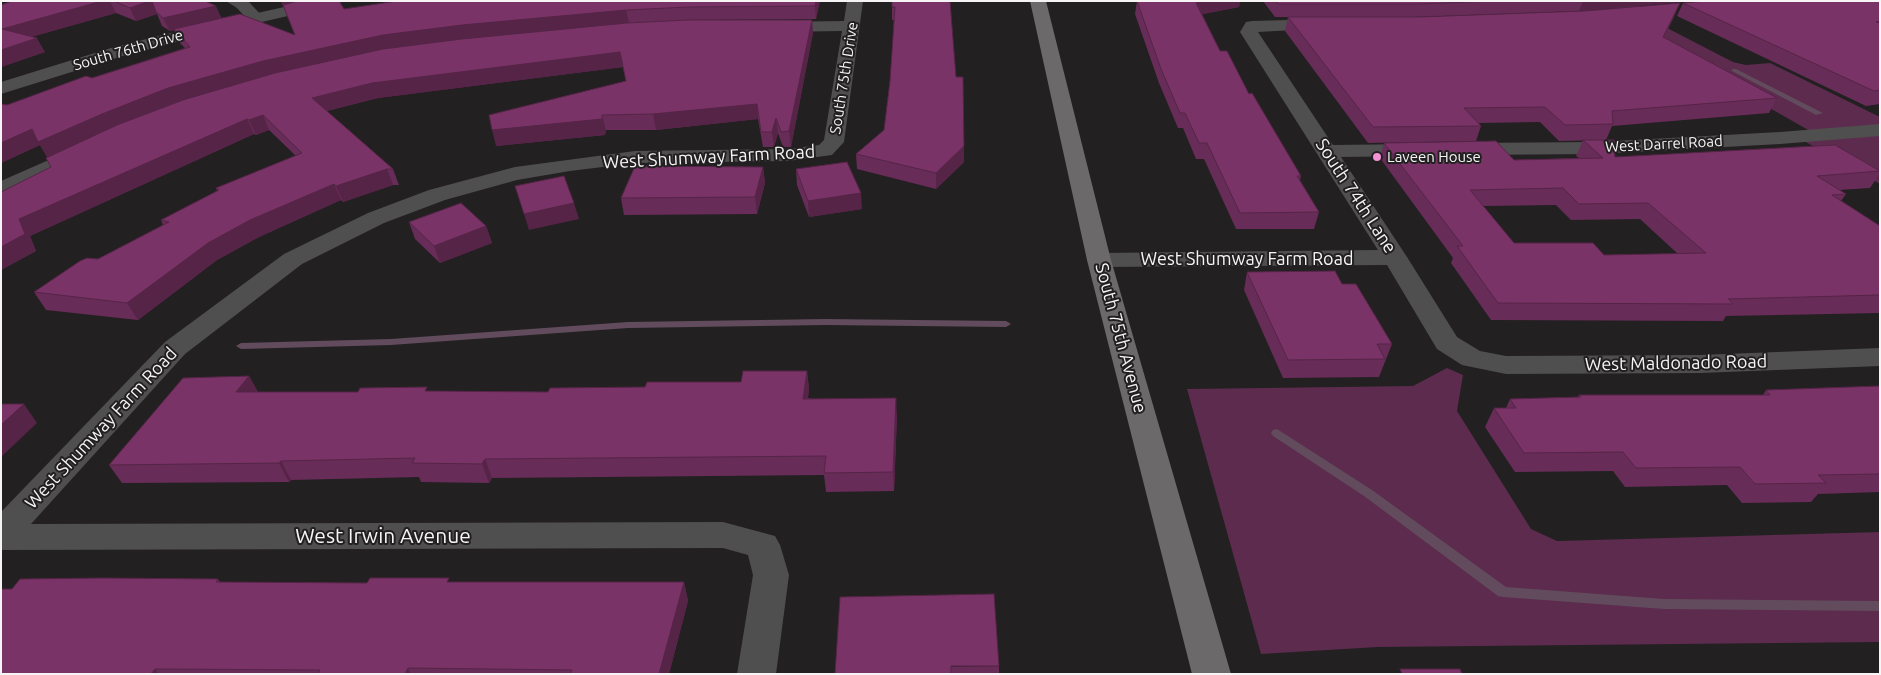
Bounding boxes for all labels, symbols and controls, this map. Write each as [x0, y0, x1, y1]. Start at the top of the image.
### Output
street label: South 75th Drive [826, 21, 862, 135]
street label: South 76th Drive [71, 26, 185, 74]
street label: West Darrel Road [1605, 132, 1723, 156]
street label: South 74th Lane [1311, 135, 1401, 257]
street label: West Shumway Farm Road [602, 141, 816, 173]
place label: Laveen House [1387, 148, 1481, 166]
marker: Laveen House [1371, 151, 1383, 163]
street label: West Shumway Farm Road [1141, 248, 1353, 270]
street label: South 75th Avenue [1091, 261, 1151, 415]
street label: West Shumway Farm Road [21, 343, 181, 513]
street label: West Maldonado Road [1585, 351, 1767, 375]
street label: West Irwin Avenue [295, 523, 471, 549]

